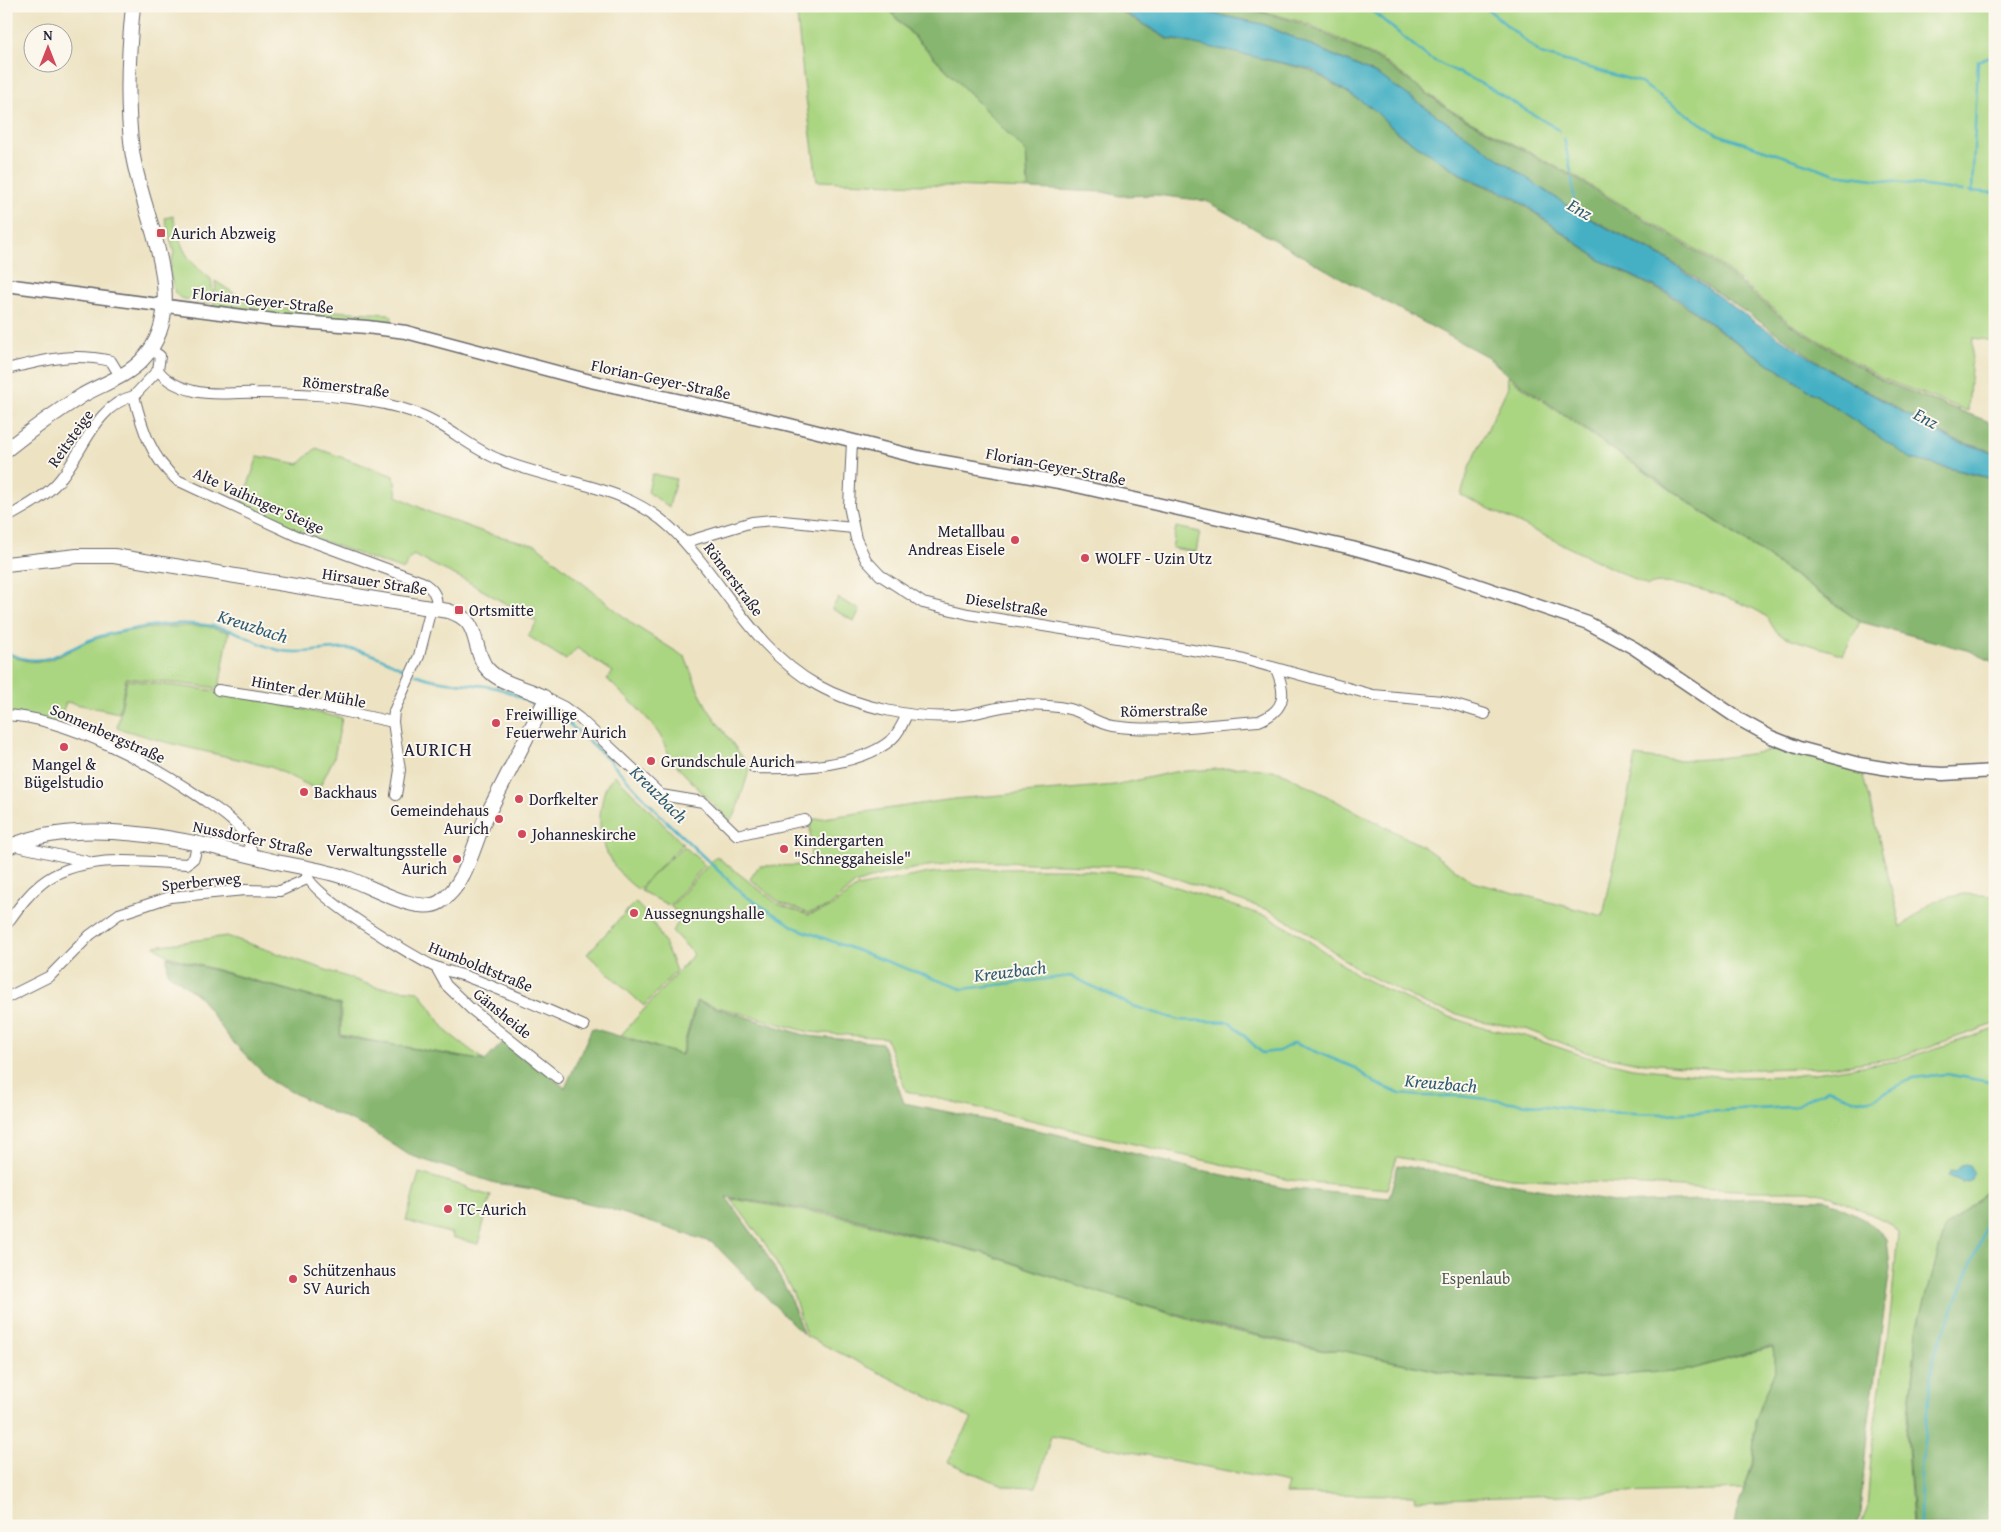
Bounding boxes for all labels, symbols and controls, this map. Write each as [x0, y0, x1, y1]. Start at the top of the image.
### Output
north arrow [22, 22, 72, 72]
text: N [43, 25, 53, 45]
water label: Enz [1562, 191, 1597, 227]
place label: Aurich Abzweig [171, 221, 276, 245]
marker: Aurich Abzweig [155, 227, 167, 239]
street label: Florian-Geyer-Straße [191, 281, 335, 319]
street label: Florian-Geyer-Straße [589, 352, 733, 406]
street label: Römerstraße [301, 369, 391, 403]
water label: Enz [1908, 400, 1943, 436]
street label: Reitsteige [41, 404, 99, 472]
street label: Florian-Geyer-Straße [984, 441, 1128, 491]
street label: Alte Vaihinger Steige [190, 460, 328, 540]
place label: Metallbau Andreas Eisele [908, 519, 1005, 561]
marker: Metallbau Andreas Eisele [1009, 534, 1021, 546]
street label: Römerstraße [698, 537, 770, 621]
place label: WOLFF - Uzin Utz [1095, 546, 1212, 570]
marker: WOLFF - Uzin Utz [1079, 552, 1091, 564]
street label: Hirsauer Straße [321, 561, 429, 601]
street label: Dieselstraße [964, 586, 1050, 622]
place label: Ortsmitte [469, 598, 534, 622]
water label: Kreuzbach [213, 602, 292, 650]
marker: Ortsmitte [453, 604, 465, 616]
street label: Hinter der Mühle [250, 668, 368, 714]
street label: Sonnenbergstraße [47, 697, 169, 769]
street label: Römerstraße [1120, 697, 1208, 723]
place label: Freiwillige Feuerwehr Aurich [506, 702, 626, 744]
marker: Freiwillige Feuerwehr Aurich [490, 717, 502, 729]
district label: AURICH [403, 735, 473, 763]
marker: Mangel & Bügelstudio [58, 741, 70, 753]
place label: Grundschule Aurich [661, 749, 795, 773]
place label: Mangel & Bügelstudio [24, 752, 104, 794]
marker: Grundschule Aurich [645, 755, 657, 767]
water label: Kreuzbach [623, 758, 694, 829]
place label: Backhaus [314, 780, 377, 804]
marker: Backhaus [298, 786, 310, 798]
place label: Dorfkelter [529, 787, 599, 811]
marker: Dorfkelter [513, 793, 525, 805]
place label: Gemeindehaus Aurich [390, 798, 489, 840]
marker: Gemeindehaus Aurich [493, 813, 505, 825]
street label: Nussdorfer Straße [191, 814, 315, 862]
place label: Johanneskirche [530, 822, 636, 846]
marker: Johanneskirche [516, 828, 528, 840]
place label: Kindergarten "Schneggaheisle" [794, 828, 911, 870]
place label: Verwaltungsstelle Aurich [327, 838, 447, 880]
marker: Kindergarten "Schneggaheisle" [778, 843, 790, 855]
marker: Verwaltungsstelle Aurich [451, 853, 463, 865]
street label: Sperberweg [160, 865, 242, 897]
place label: Aussegnungshalle [644, 901, 765, 925]
marker: Aussegnungshalle [628, 907, 640, 919]
street label: Humboldtstraße [425, 934, 537, 998]
water label: Kreuzbach [971, 953, 1048, 989]
street label: Gänsheide [468, 982, 538, 1044]
water label: Kreuzbach [1403, 1066, 1478, 1100]
place label: TC-Aurich [458, 1197, 526, 1221]
marker: TC-Aurich [442, 1203, 454, 1215]
place label: Schützenhaus SV Aurich [303, 1258, 396, 1300]
park label: Espenlaub [1442, 1266, 1510, 1290]
marker: Schützenhaus SV Aurich [287, 1273, 299, 1285]

